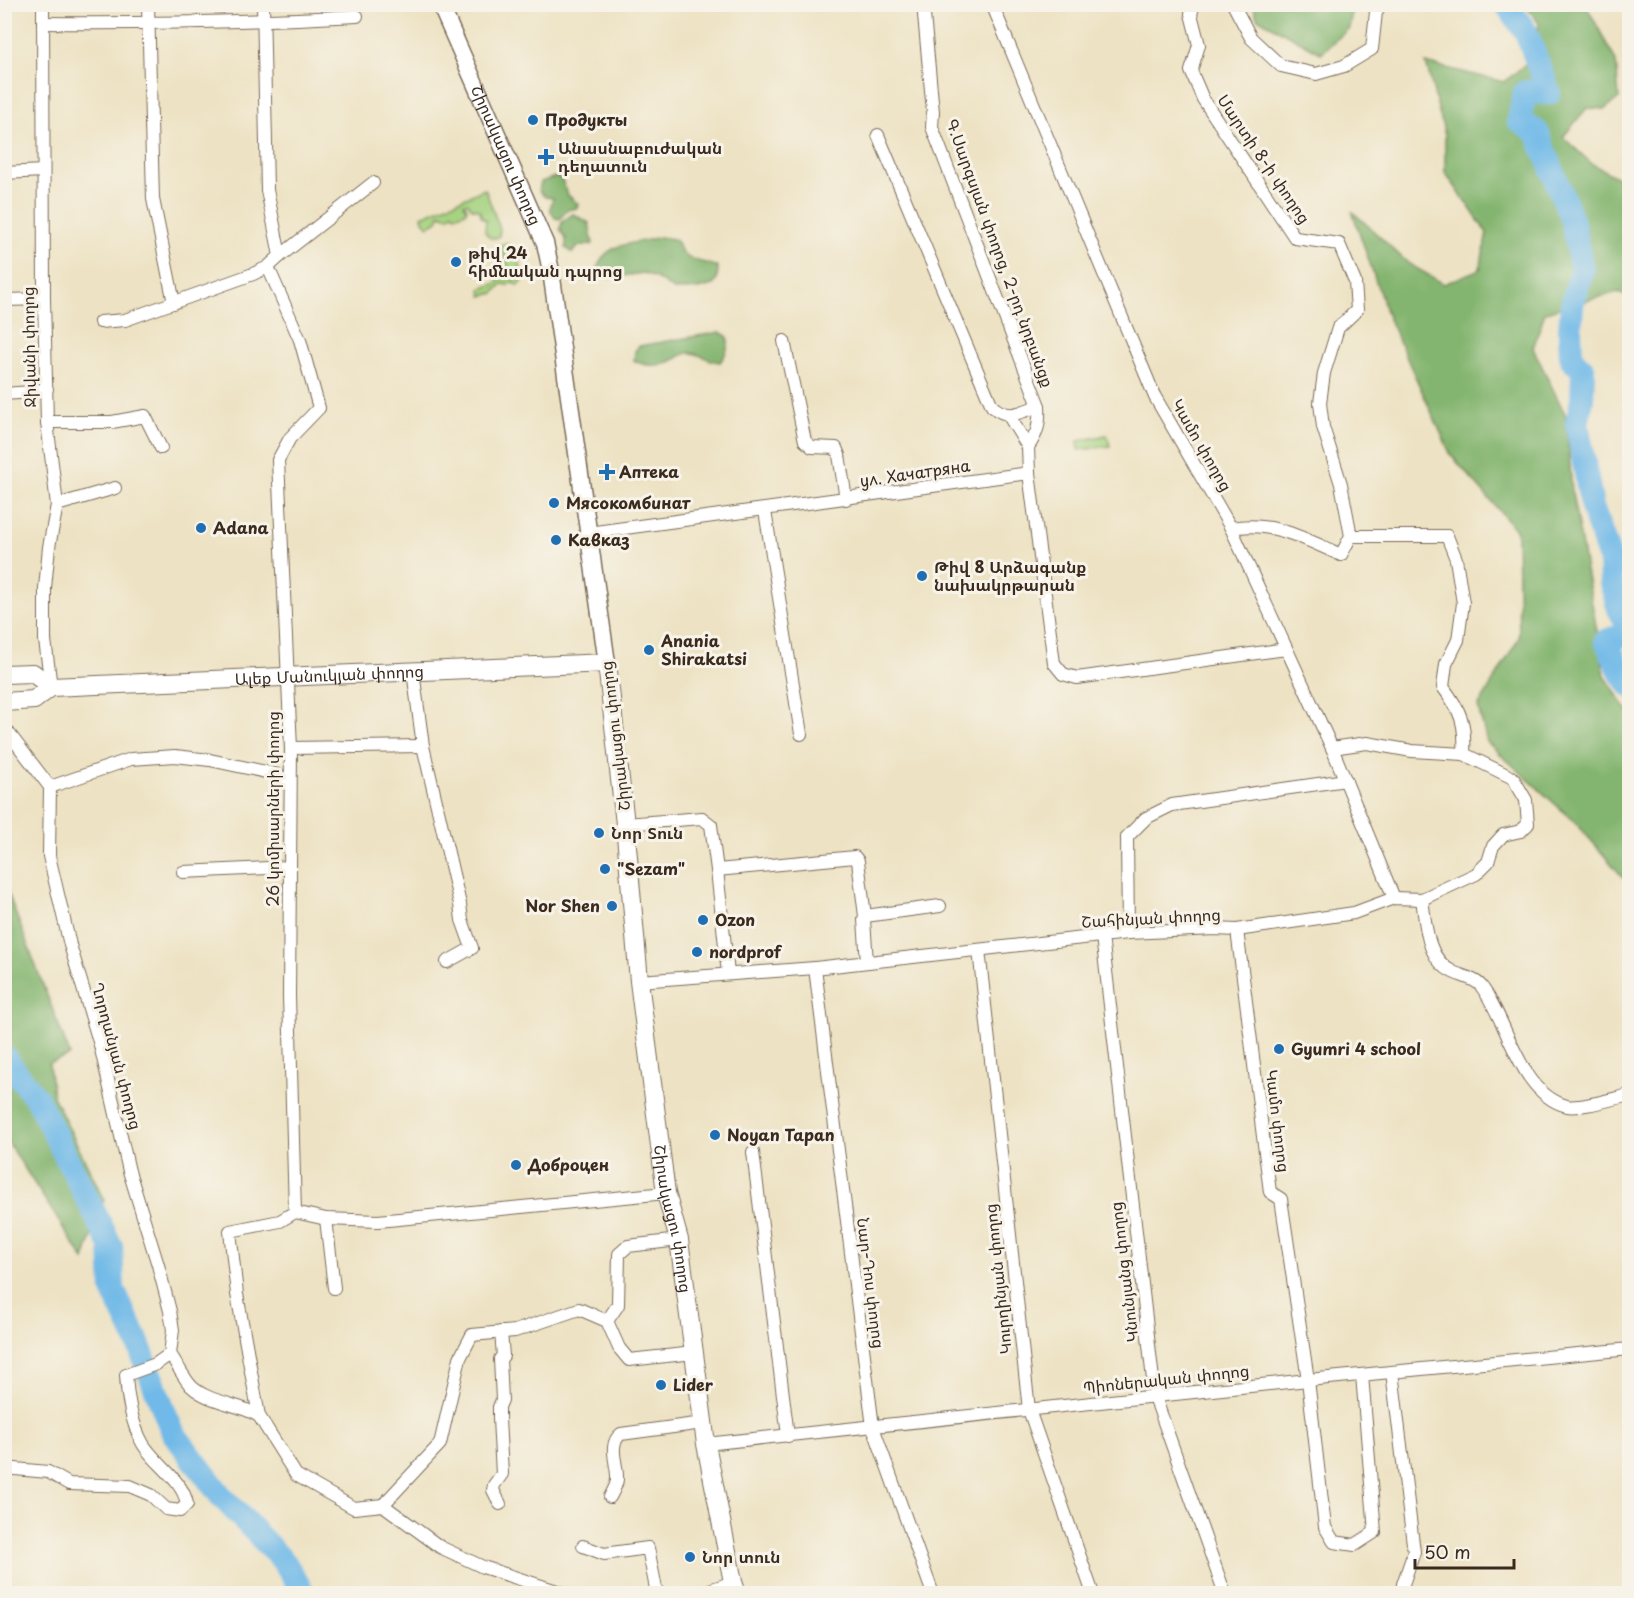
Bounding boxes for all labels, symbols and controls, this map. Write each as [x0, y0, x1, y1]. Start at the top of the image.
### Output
street label: Շիրակացու փողոց [466, 81, 549, 228]
street label: Մարտի 8-ի փողոց [1213, 89, 1317, 228]
place label: Продукты [545, 107, 628, 131]
marker: Продукты [526, 113, 540, 127]
street label: Գ.Սարգսյան փողոց, 2-րդ նրբանցք [941, 115, 1061, 390]
place label: Անասնաբուժական դեղատուն [558, 135, 722, 177]
marker: Անասնաբուժական դեղատուն [539, 150, 553, 164]
place label: թիվ 24 հիմնական դպրոց [468, 240, 623, 282]
marker: թիվ 24 հիմնական դպրոց [449, 255, 463, 269]
street label: Ջիվանի փողոց [15, 286, 41, 408]
street label: Կամո փողոց [1167, 394, 1239, 495]
street label: ул. Хачатряна [858, 452, 972, 492]
place label: Аптека [619, 459, 679, 483]
marker: Аптека [600, 465, 614, 479]
place label: Мясокомбинат [566, 490, 691, 514]
marker: Мясокомбинат [547, 496, 561, 510]
place label: Adana [213, 515, 269, 539]
marker: Adana [194, 521, 208, 535]
place label: Кавказ [568, 527, 630, 551]
marker: Кавказ [549, 533, 563, 547]
place label: Թիվ 8 Արձագանք նախակրթարան [934, 554, 1087, 596]
marker: Թիվ 8 Արձագանք նախակրթարան [915, 569, 929, 583]
place label: Anania Shirakatsi [660, 628, 747, 670]
marker: Anania Shirakatsi [642, 643, 656, 657]
street label: Ալեք Մանուկյան փողոց [234, 658, 424, 690]
street label: Շիրակացու փողոց [593, 660, 635, 812]
street label: 26 կոմիսարների փողոց [260, 711, 284, 907]
place label: Նոր Տուն [611, 820, 683, 844]
marker: Նոր Տուն [592, 826, 606, 840]
place label: "Sezam" [617, 856, 685, 880]
marker: "Sezam" [598, 862, 612, 876]
place label: Nor Shen [525, 893, 600, 917]
marker: Nor Shen [605, 899, 619, 913]
street label: Շահինյան փողոց [1081, 901, 1221, 933]
place label: Ozon [715, 907, 755, 931]
marker: Ozon [696, 913, 710, 927]
place label: nordprof [709, 939, 783, 963]
marker: nordprof [690, 945, 704, 959]
street label: Ղորղանյան փողոց [87, 979, 149, 1132]
place label: Gyumri 4 school [1291, 1036, 1421, 1060]
marker: Gyumri 4 school [1272, 1042, 1286, 1056]
street label: Կամո փողոց [1261, 1068, 1297, 1174]
place label: Noyan Tapan [727, 1122, 835, 1146]
marker: Noyan Tapan [708, 1128, 722, 1142]
street label: Շիրակացու փողոց [649, 1143, 699, 1294]
place label: Доброцен [527, 1152, 609, 1176]
marker: Доброцен [509, 1158, 523, 1172]
street label: Կնունյանց փողոց [1102, 1201, 1144, 1344]
street label: Կուրղինյան փողոց [977, 1203, 1017, 1355]
street label: Նար-Դոս փողոց [852, 1216, 892, 1350]
street label: Պիոներական փողոց [1082, 1357, 1250, 1399]
place label: Lider [673, 1372, 714, 1396]
marker: Lider [654, 1378, 668, 1392]
scale bar [1415, 1532, 1514, 1570]
text: 50 m [1424, 1538, 1471, 1565]
place label: Նոր տուն [702, 1544, 780, 1568]
marker: Նոր տուն [683, 1550, 697, 1564]

